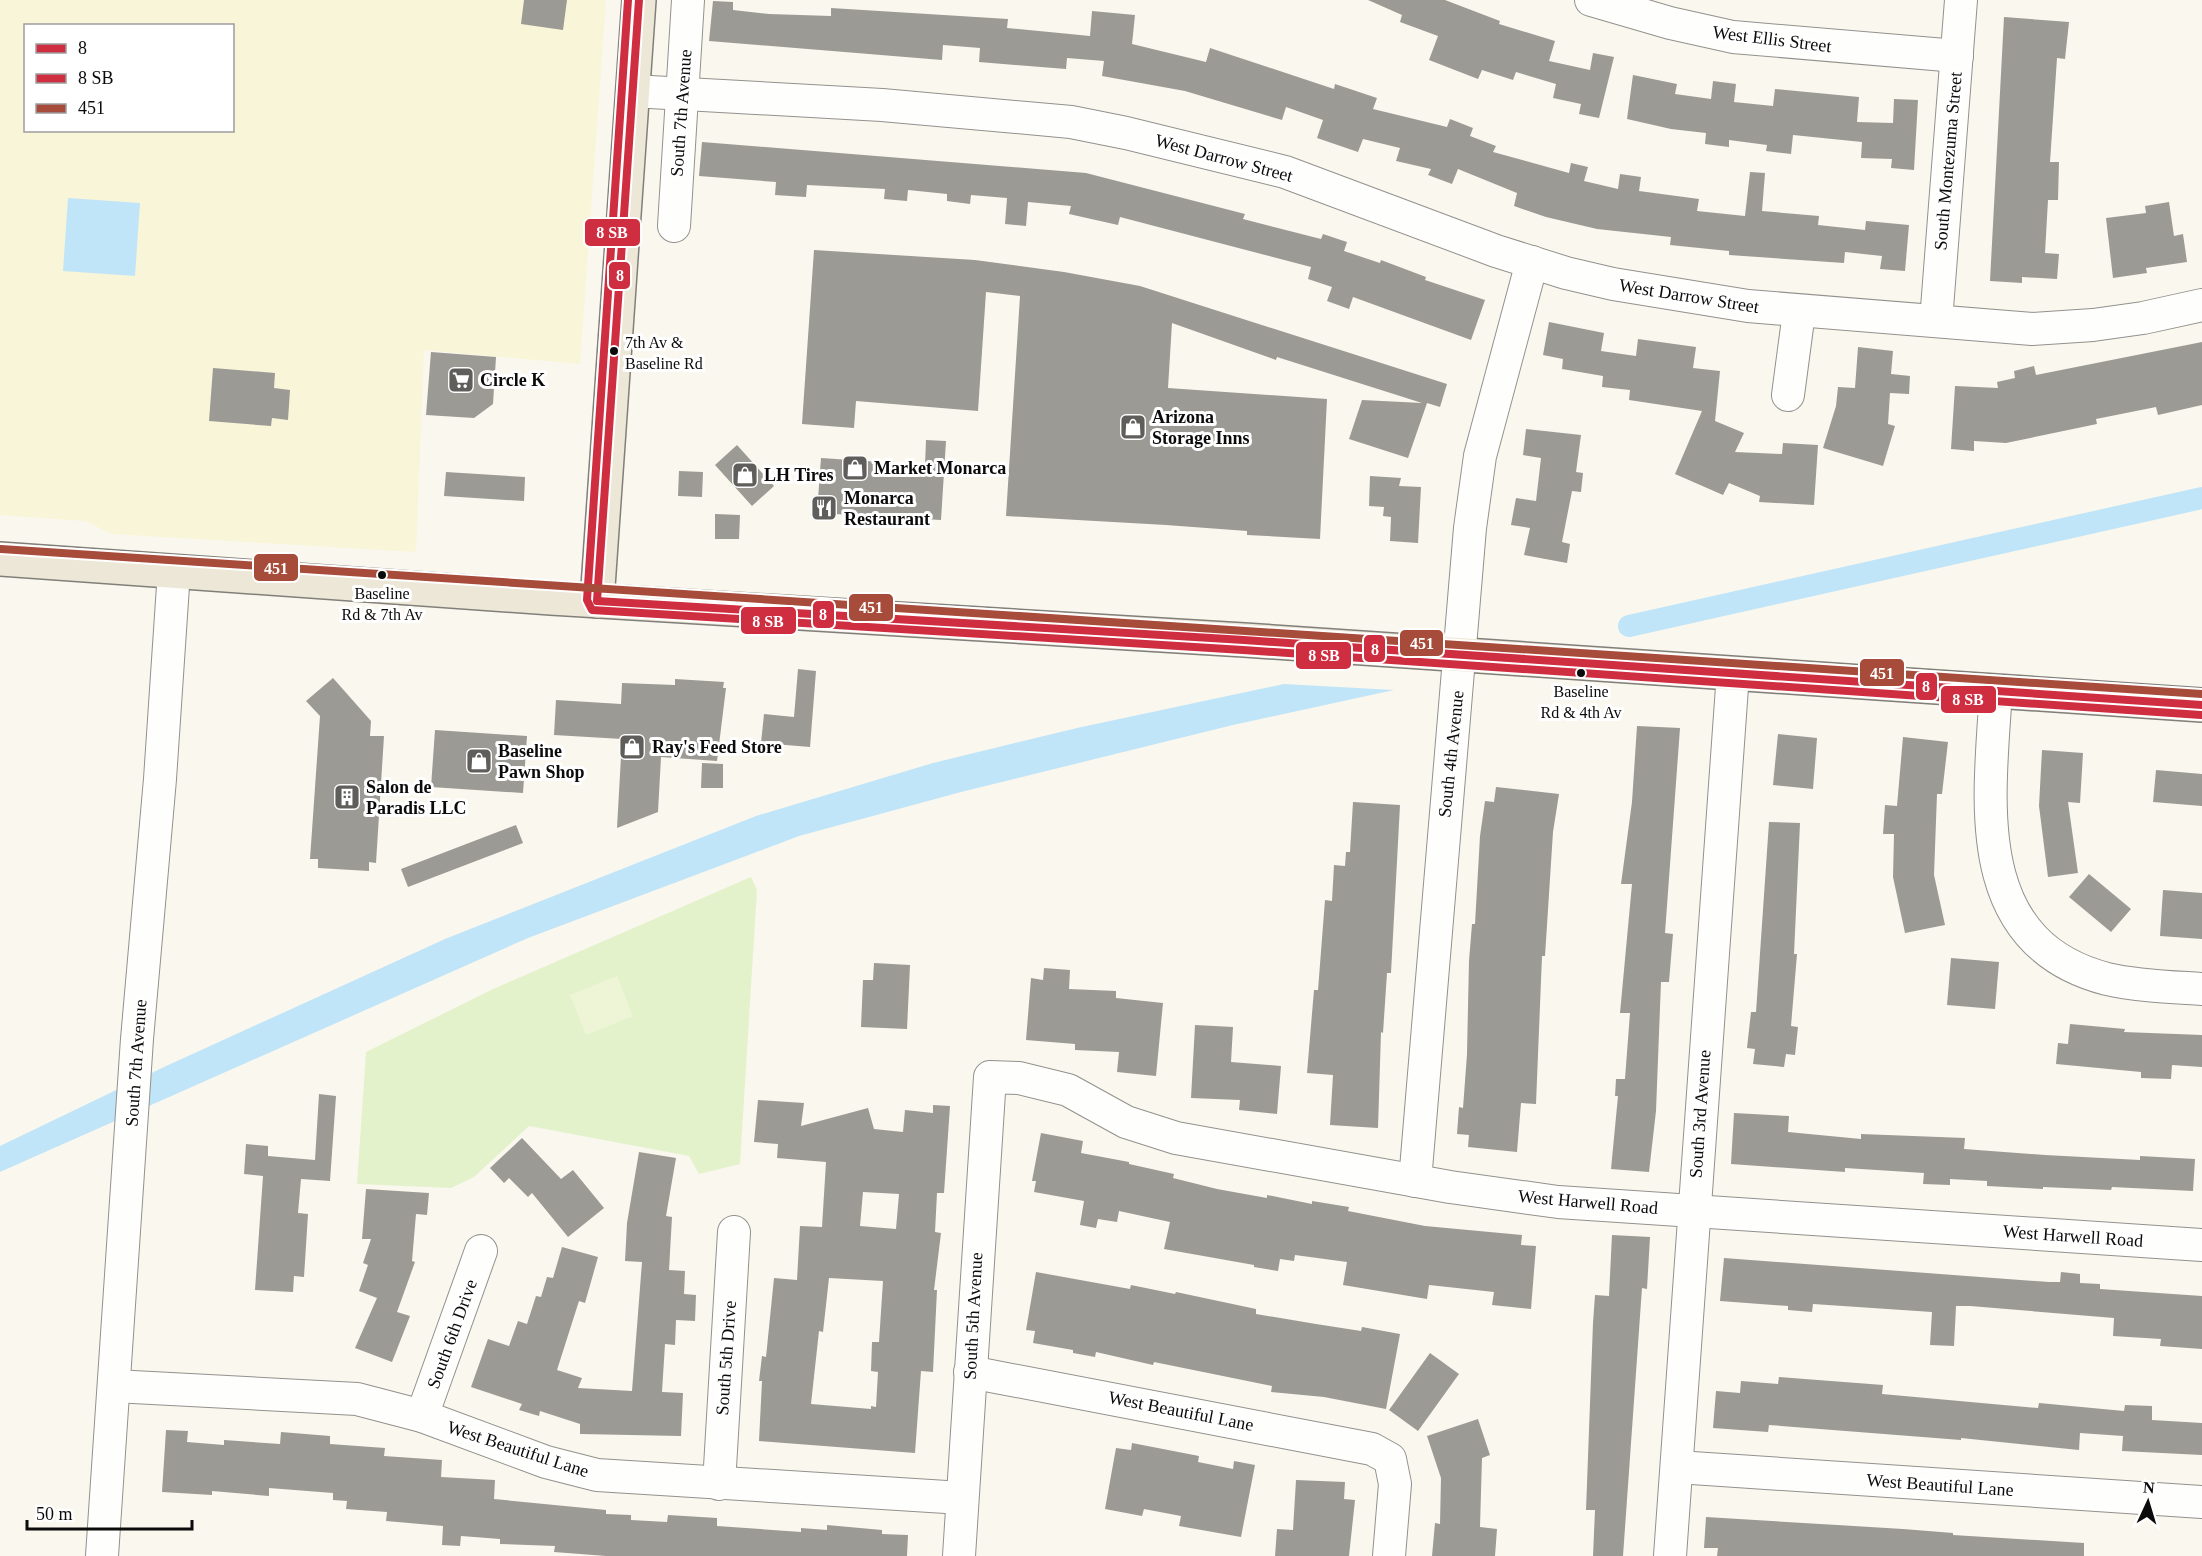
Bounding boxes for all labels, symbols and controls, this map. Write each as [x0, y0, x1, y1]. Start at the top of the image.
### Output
street label: West Ellis Street [1711, 22, 1833, 56]
legend [24, 24, 234, 132]
text: 8 [78, 38, 87, 58]
street label: South 7th Avenue [667, 49, 695, 177]
text: 8 SB [78, 68, 114, 88]
street label: South Montezuma Street [1930, 71, 1966, 251]
text: 451 [78, 98, 105, 118]
street label: West Darrow Street [1153, 130, 1295, 186]
line badge: 8 SB [584, 218, 641, 247]
text: 8 SB [596, 224, 628, 241]
line badge: 8 [608, 261, 631, 290]
text: 8 [616, 267, 624, 284]
street label: West Darrow Street [1618, 275, 1760, 317]
place label: 7th Av & Baseline Rd [625, 334, 703, 372]
marker: 7th Av & Baseline Rd [608, 345, 620, 357]
supermarket icon: Circle K [446, 365, 476, 395]
place label: Circle K [480, 370, 545, 390]
place label: Arizona Storage Inns [1152, 407, 1250, 448]
shop icon: Arizona Storage Inns [1118, 412, 1148, 442]
shop icon: Market Monarca [840, 453, 870, 483]
place label: Market Monarca [874, 458, 1006, 478]
shop icon: LH Tires [730, 460, 760, 490]
place label: LH Tires [764, 465, 834, 485]
place label: Monarca Restaurant [844, 488, 930, 529]
restaurant icon: Monarca Restaurant [809, 493, 839, 523]
line badge: 451 [253, 553, 299, 582]
text: 451 [264, 560, 288, 577]
marker: Baseline Rd & 7th Av [376, 569, 388, 581]
place label: Baseline Rd & 7th Av [341, 585, 423, 623]
line badge: 451 [848, 593, 894, 622]
text: 451 [859, 599, 883, 616]
line badge: 8 [812, 600, 835, 629]
line badge: 8 SB [740, 606, 797, 635]
text: 8 [819, 606, 827, 623]
text: 8 SB [752, 613, 784, 630]
line badge: 451 [1399, 629, 1444, 657]
line badge: 8 [1363, 634, 1386, 663]
text: 451 [1410, 635, 1434, 652]
line badge: 8 SB [1295, 641, 1352, 670]
text: 8 [1371, 641, 1379, 658]
text: 8 SB [1308, 647, 1340, 664]
line badge: 451 [1859, 658, 1905, 687]
text: 451 [1870, 665, 1894, 682]
marker: Baseline Rd & 4th Av [1575, 667, 1587, 679]
line badge: 8 [1915, 672, 1938, 701]
text: 8 [1922, 678, 1930, 695]
place label: Baseline Rd & 4th Av [1540, 683, 1622, 721]
line badge: 8 SB [1940, 685, 1997, 714]
street label: South 4th Avenue [1434, 689, 1468, 819]
text: 8 SB [1952, 691, 1984, 708]
shop icon: Ray's Feed Store [617, 732, 647, 762]
place label: Ray's Feed Store [652, 737, 782, 757]
place label: Baseline Pawn Shop [498, 741, 585, 782]
shop icon: Baseline Pawn Shop [464, 746, 494, 776]
place label: Salon de Paradis LLC [366, 777, 467, 818]
building icon: Salon de Paradis LLC [332, 782, 362, 812]
street label: South 7th Avenue [122, 999, 150, 1127]
street label: South 3rd Avenue [1686, 1049, 1714, 1179]
street label: West Harwell Road [1517, 1186, 1659, 1218]
street label: West Harwell Road [2002, 1221, 2144, 1251]
street label: South 5th Avenue [960, 1252, 986, 1380]
street label: South 6th Drive [423, 1277, 481, 1391]
street label: South 5th Drive [712, 1300, 740, 1416]
street label: West Beautiful Lane [1107, 1387, 1255, 1435]
street label: West Beautiful Lane [445, 1417, 591, 1481]
street label: West Beautiful Lane [1866, 1470, 2014, 1500]
north arrow [2118, 1472, 2178, 1532]
text: N [2143, 1479, 2156, 1496]
scale bar [27, 1493, 192, 1531]
text: 50 m [36, 1504, 73, 1524]

